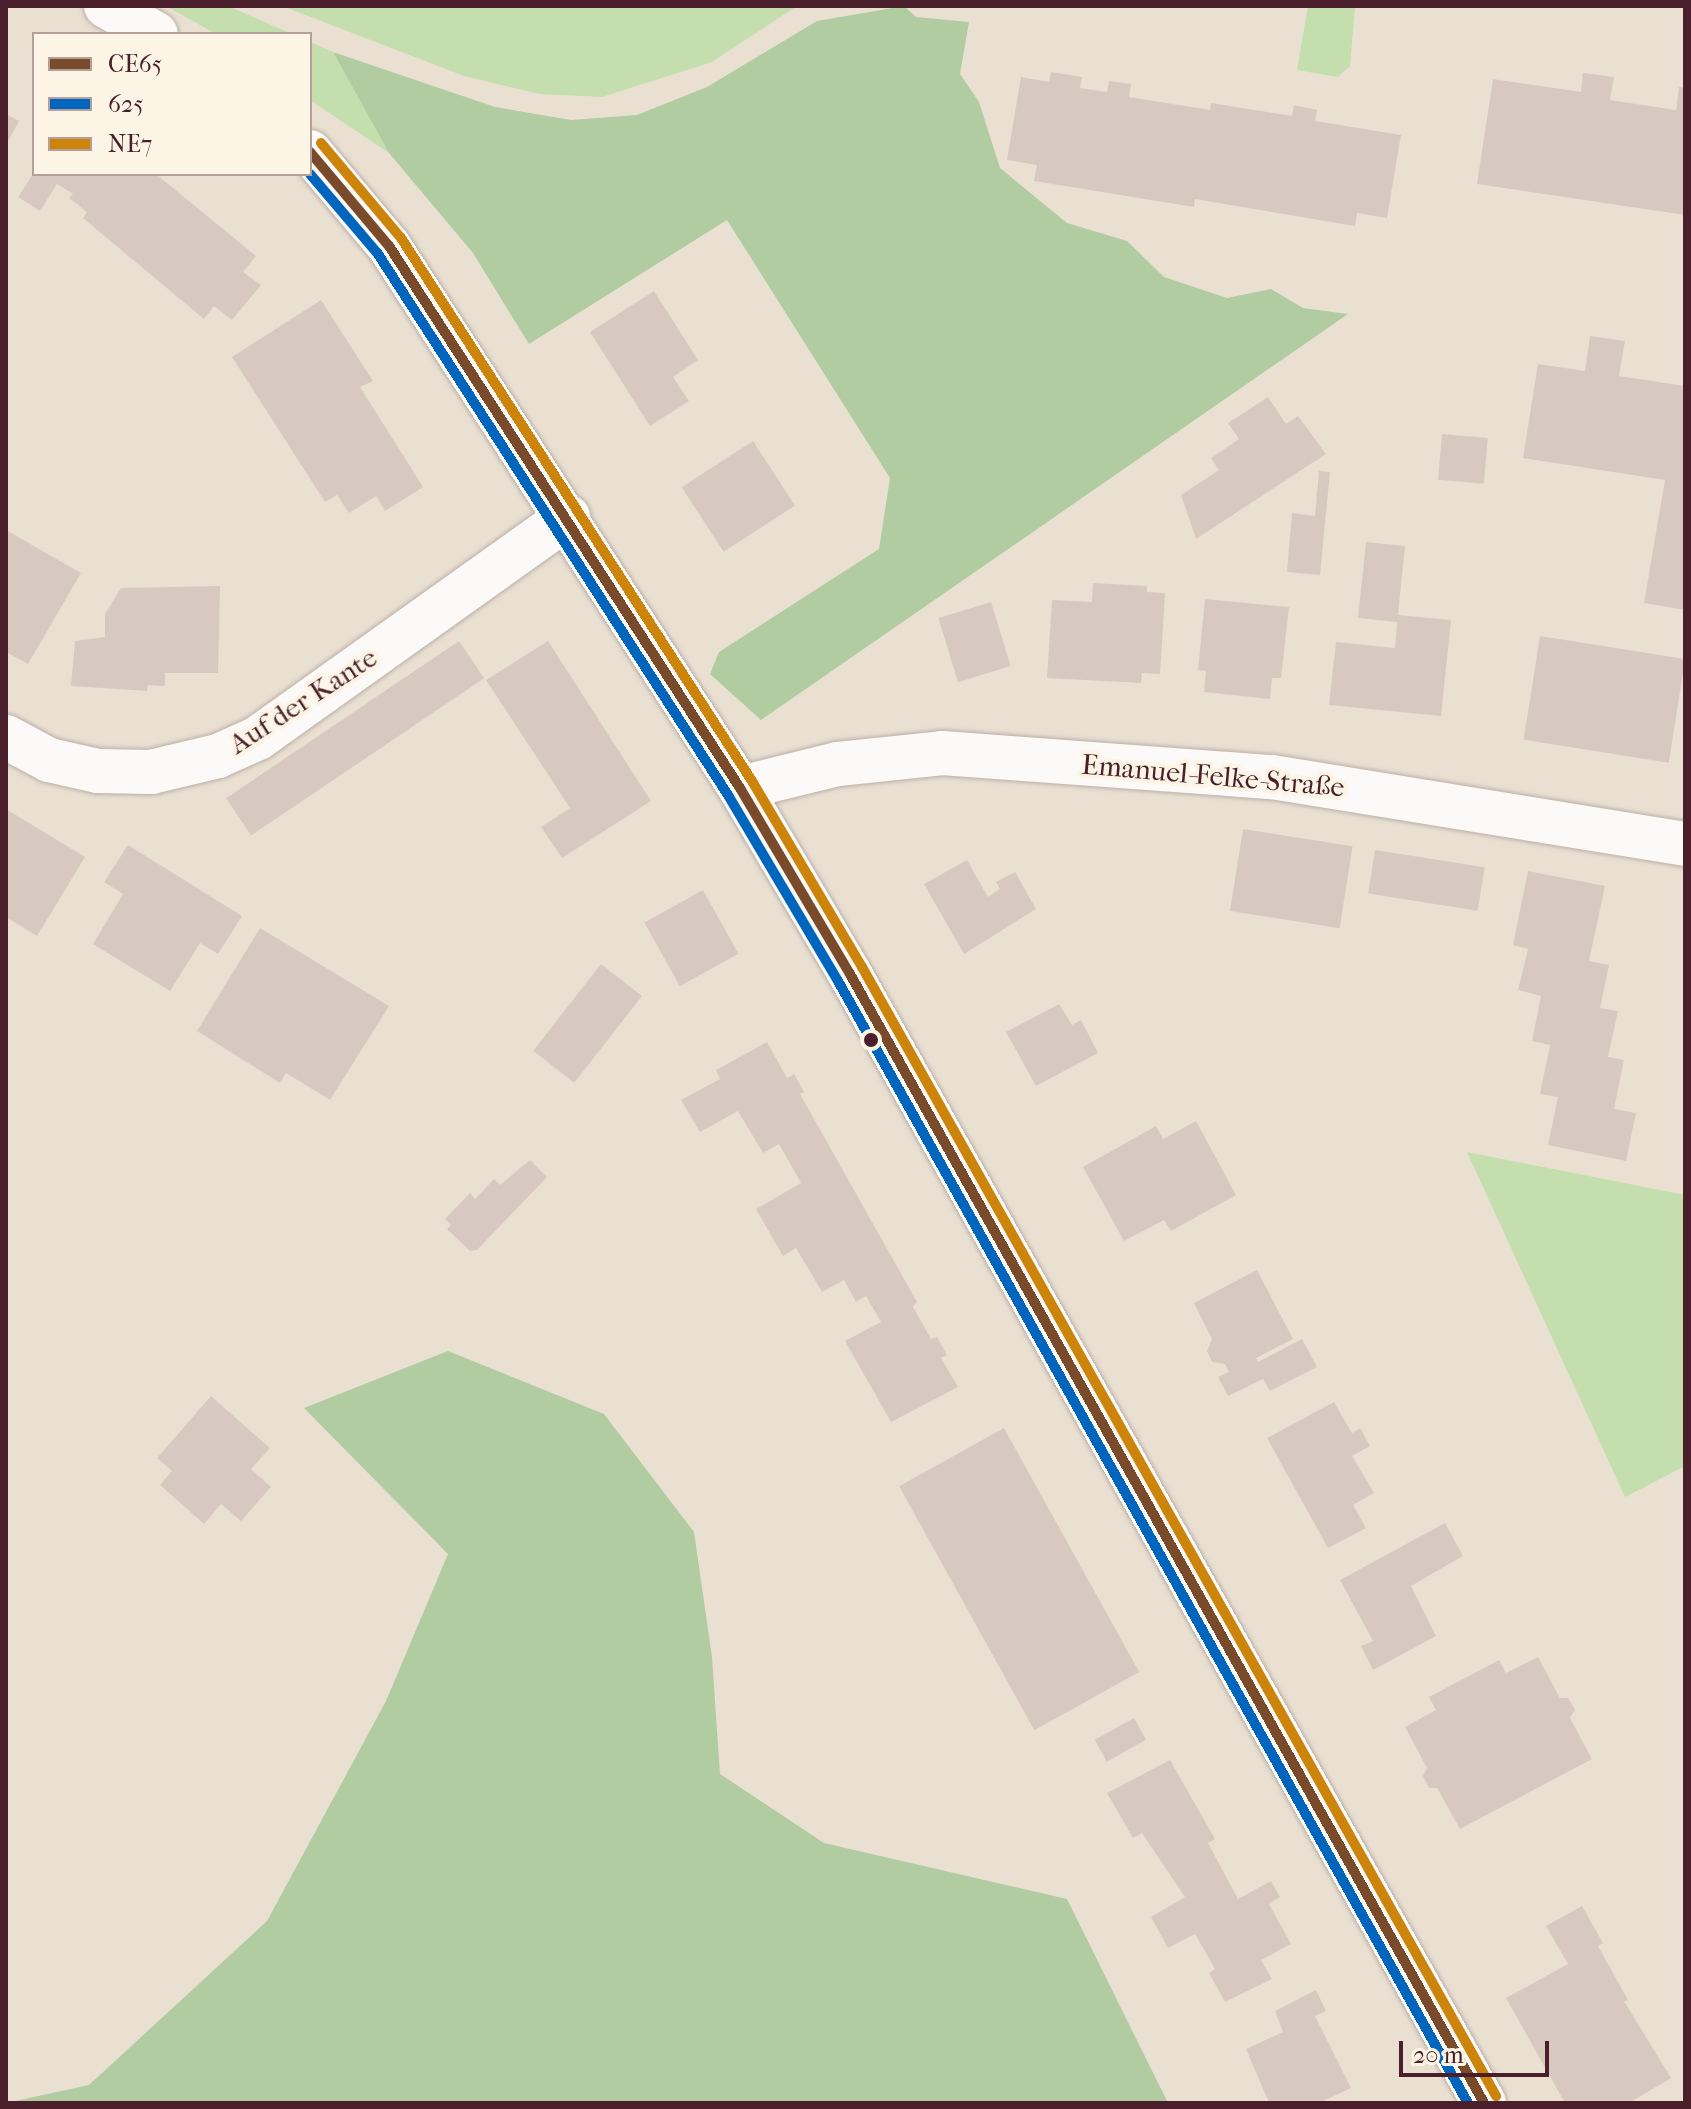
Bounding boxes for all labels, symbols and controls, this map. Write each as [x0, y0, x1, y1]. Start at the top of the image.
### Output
legend [32, 32, 312, 176]
text: CE65 [108, 50, 162, 78]
text: 625 [108, 90, 144, 118]
text: NE7 [108, 130, 152, 158]
street label: Auf der Kante [223, 641, 383, 761]
street label: Emanuel-Felke-Straße [1080, 748, 1346, 804]
unlabelled marker [863, 1032, 879, 1048]
scale bar [1403, 2025, 1553, 2075]
text: 20 m [1413, 2041, 1464, 2069]

